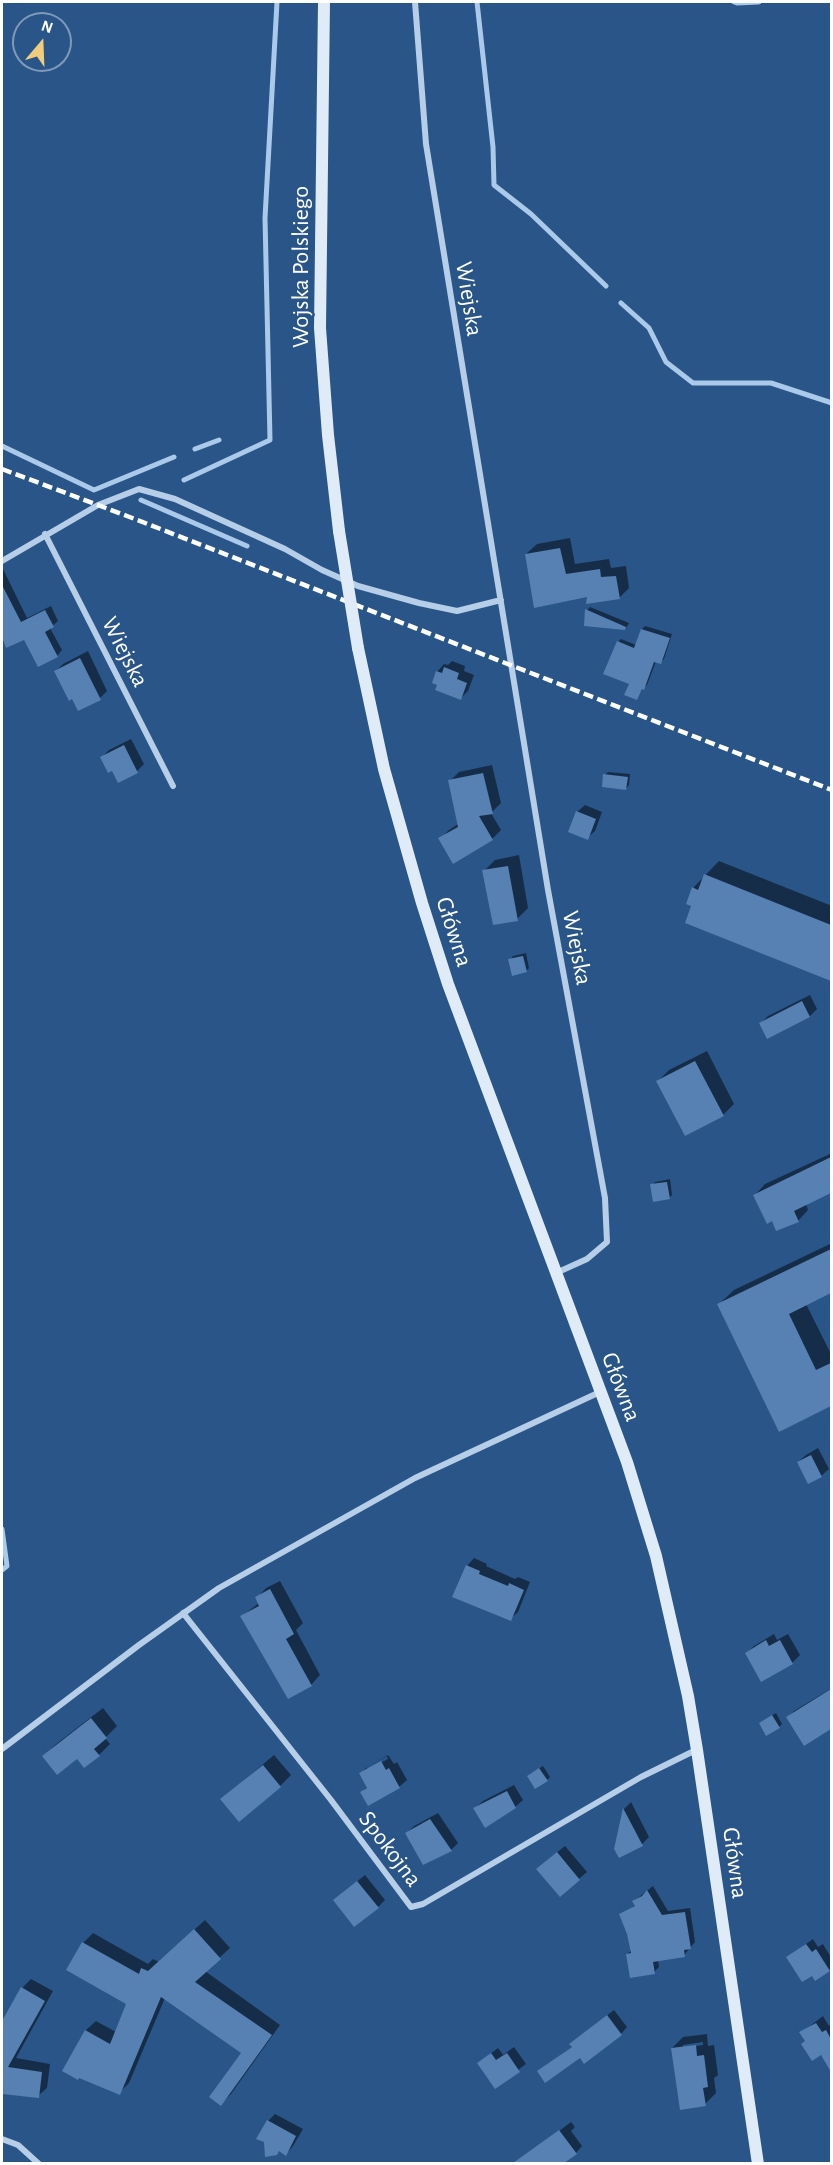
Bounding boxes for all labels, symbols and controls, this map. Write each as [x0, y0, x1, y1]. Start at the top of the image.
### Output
north arrow [12, 12, 72, 72]
text: N [39, 17, 55, 36]
street label: Wojska Polskiego [287, 186, 315, 348]
street label: Wiejska [449, 260, 489, 338]
street label: Wiejska [95, 612, 155, 692]
street label: Główna [429, 893, 479, 971]
street label: Wiejska [556, 908, 598, 988]
street label: Główna [595, 1348, 647, 1426]
street label: Spokojna [352, 1805, 428, 1893]
street label: Główna [716, 1825, 754, 1901]

